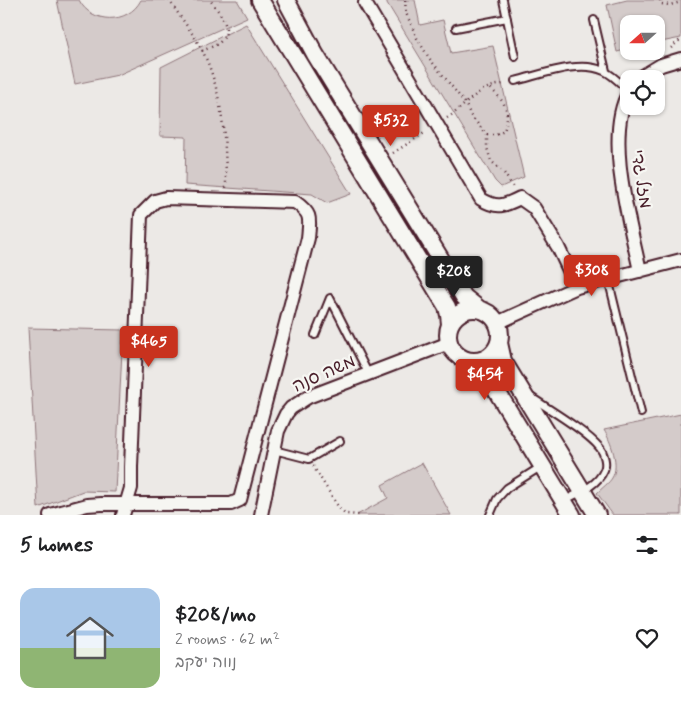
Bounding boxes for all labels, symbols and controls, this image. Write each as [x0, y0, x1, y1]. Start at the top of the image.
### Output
north arrow [620, 15, 665, 60]
map controls [620, 15, 665, 115]
button: locate [620, 70, 665, 115]
pin: $532 [361, 104, 421, 147]
text: $532 [373, 110, 409, 131]
street label: מזל גדי [624, 148, 658, 210]
pin: $308 [562, 254, 622, 297]
pin: $208 [424, 256, 484, 298]
text: $308 [575, 260, 609, 281]
text: $208 [436, 261, 472, 282]
pin: $465 [119, 326, 179, 368]
text: $465 [131, 331, 167, 352]
street label: משה סנה [289, 349, 359, 399]
pin: $454 [455, 358, 515, 401]
text: $454 [467, 364, 503, 385]
text: 5 homes [20, 531, 93, 559]
icon: filters [633, 531, 661, 559]
text: $208/mo [175, 601, 256, 629]
icon: home [60, 608, 120, 668]
icon: heart [633, 624, 661, 652]
text: 2 rooms · 62 m² [175, 629, 280, 650]
text: נווה יעקב [175, 652, 237, 673]

